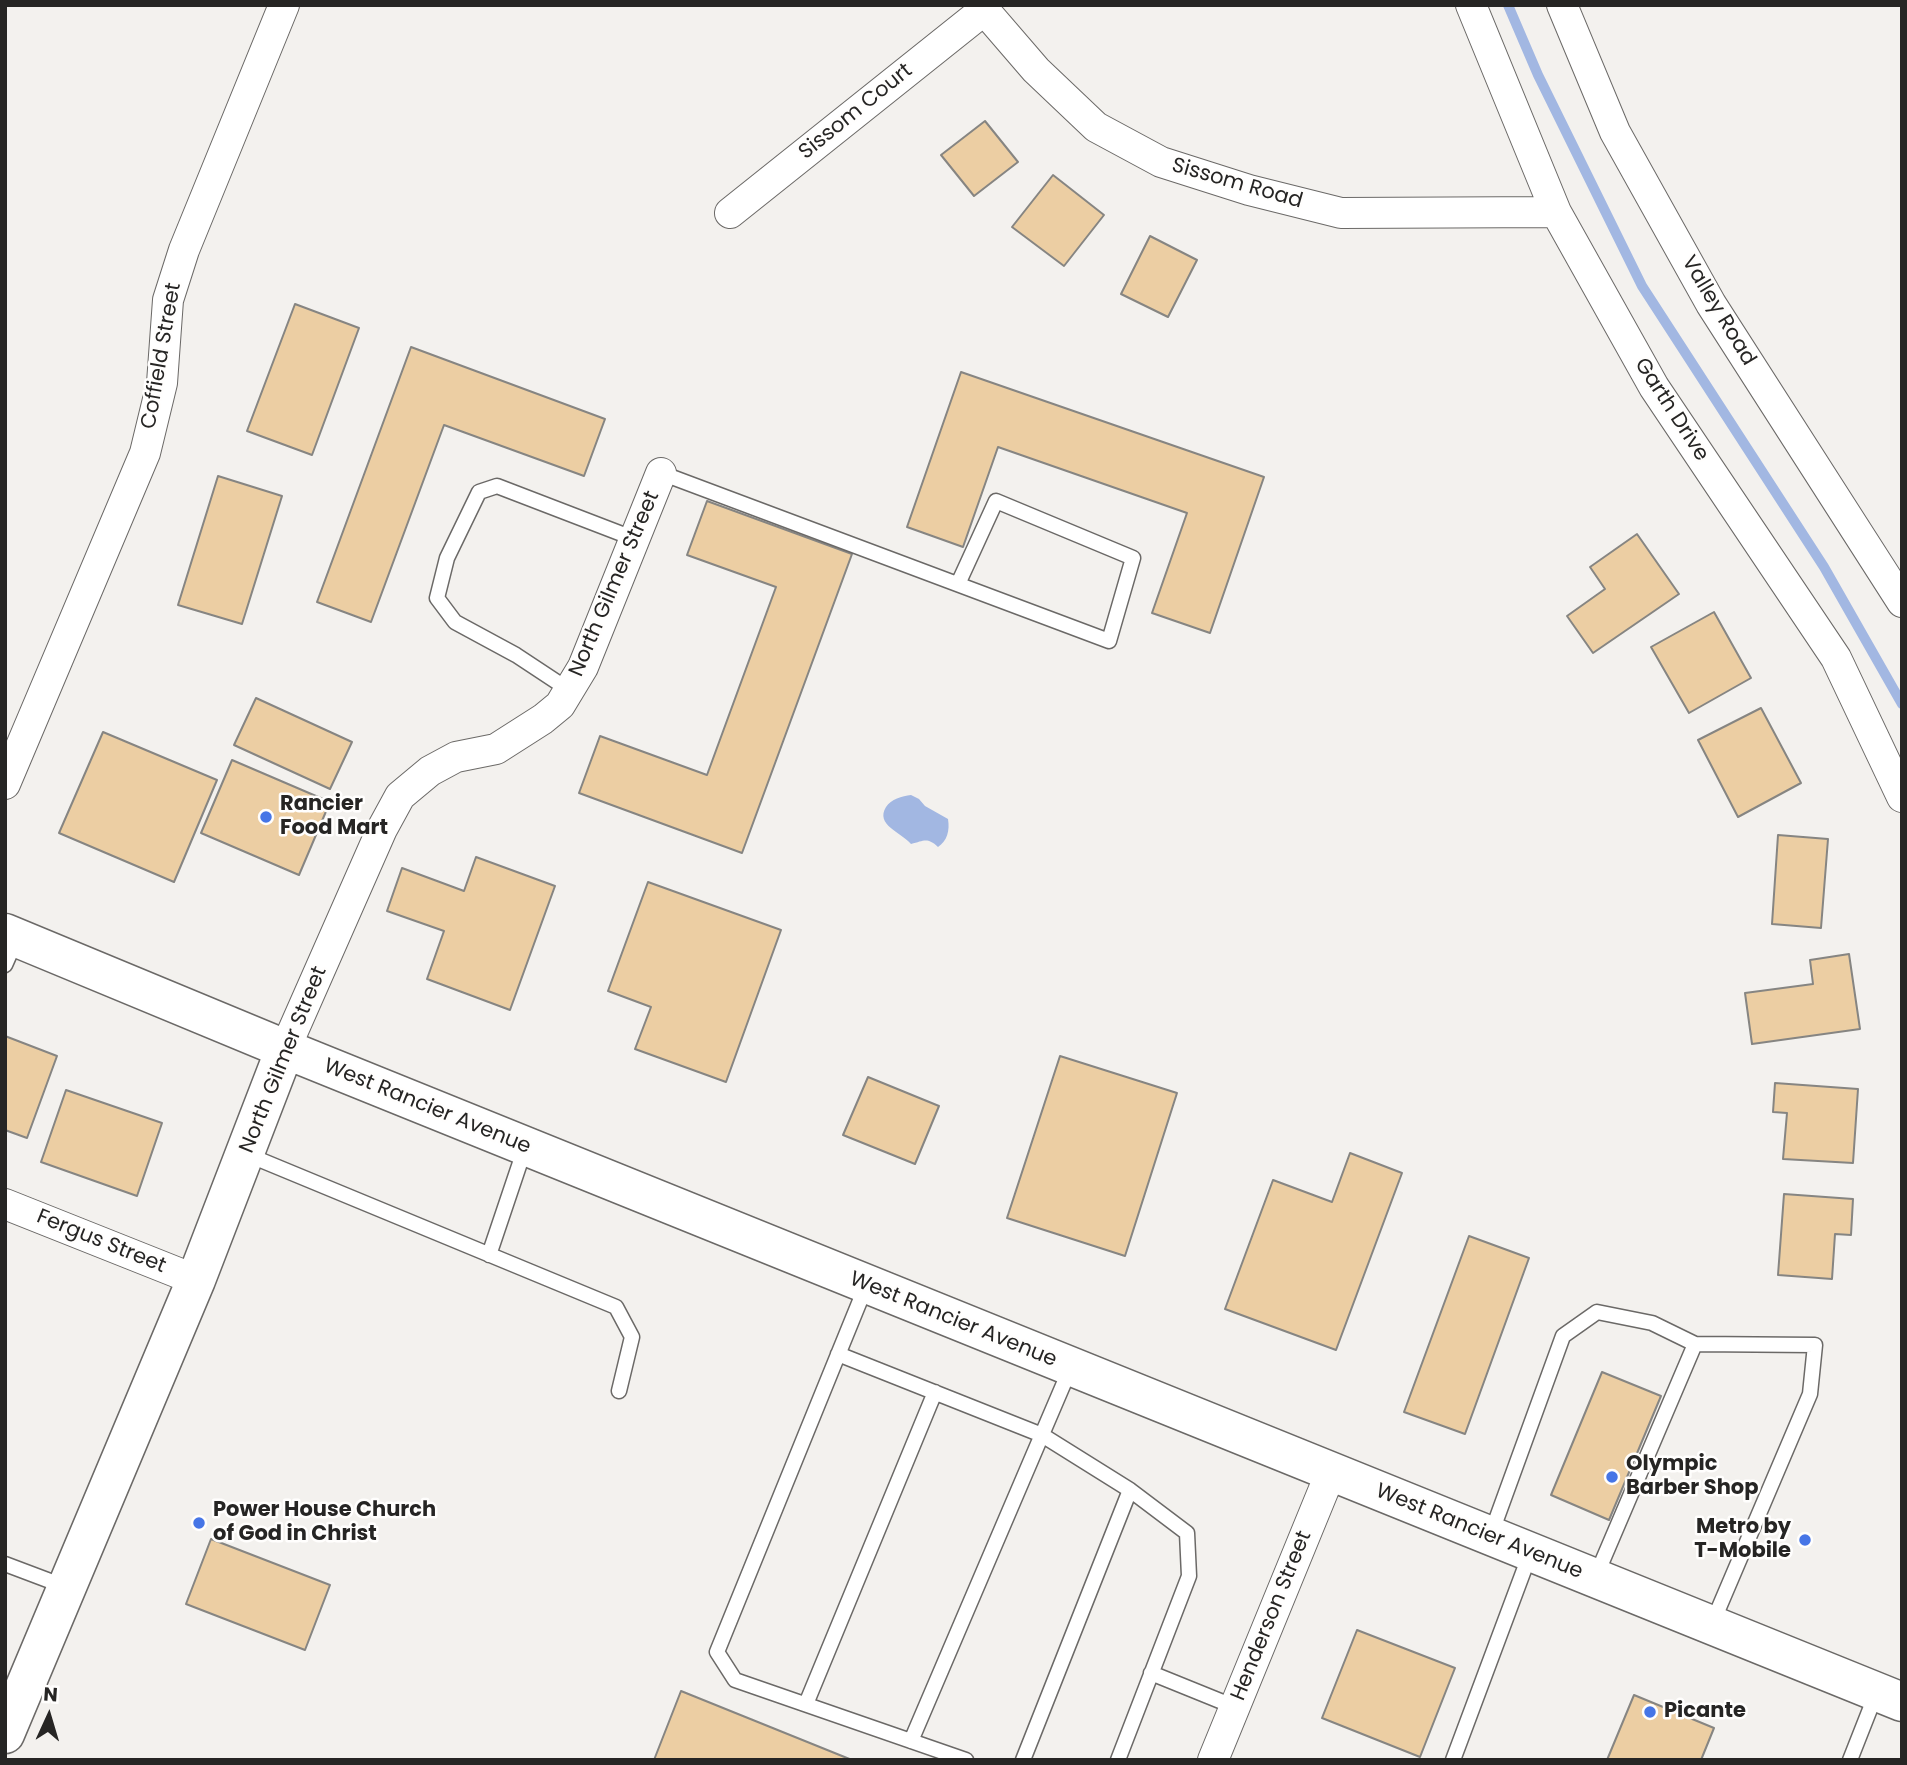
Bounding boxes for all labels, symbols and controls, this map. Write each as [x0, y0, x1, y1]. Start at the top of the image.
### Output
street label: Sissom Court [794, 59, 918, 165]
street label: Sissom Road [1169, 153, 1305, 215]
street label: Valley Road [1675, 251, 1761, 371]
street label: Coffield Street [137, 281, 187, 431]
street label: Garth Drive [1628, 354, 1714, 466]
street label: North Gilmer Street [565, 487, 665, 681]
place label: Rancier Food Mart [280, 792, 388, 842]
marker: Rancier Food Mart [258, 809, 274, 825]
street label: North Gilmer Street [235, 963, 333, 1157]
street label: West Rancier Avenue [320, 1054, 534, 1160]
street label: Fergus Street [33, 1205, 169, 1279]
street label: West Rancier Avenue [846, 1267, 1060, 1373]
place label: Olympic Barber Shop [1626, 1452, 1758, 1502]
marker: Olympic Barber Shop [1604, 1469, 1620, 1485]
street label: West Rancier Avenue [1372, 1479, 1586, 1585]
place label: Power House Church of God in Christ [213, 1498, 436, 1548]
marker: Power House Church of God in Christ [191, 1515, 207, 1531]
place label: Metro by T-Mobile [1694, 1515, 1791, 1565]
street label: Henderson Street [1226, 1527, 1318, 1705]
marker: Metro by T-Mobile [1797, 1532, 1813, 1548]
north arrow [14, 1681, 84, 1751]
text: N [42, 1681, 59, 1709]
place label: Picante [1664, 1699, 1746, 1725]
marker: Picante [1642, 1704, 1658, 1720]

